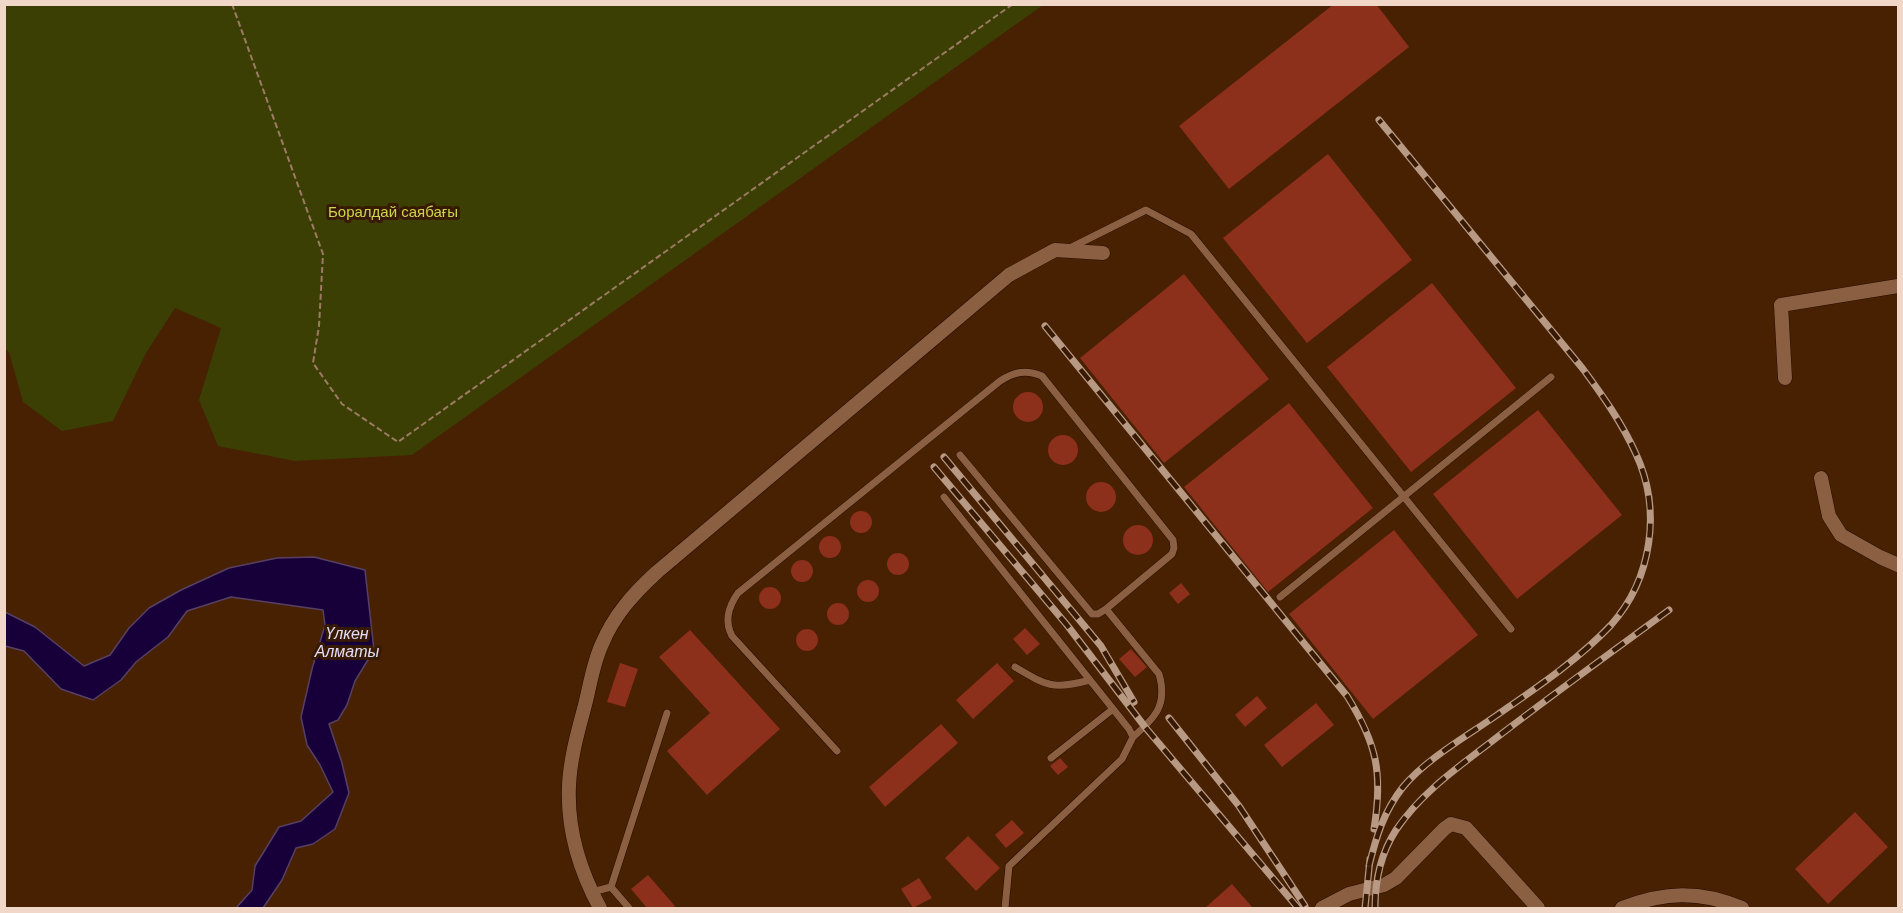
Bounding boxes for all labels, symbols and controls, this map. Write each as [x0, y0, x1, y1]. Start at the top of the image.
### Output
park label: Боралдай саябағы [328, 204, 458, 222]
water label: Үлкен Алматы [315, 625, 379, 663]

